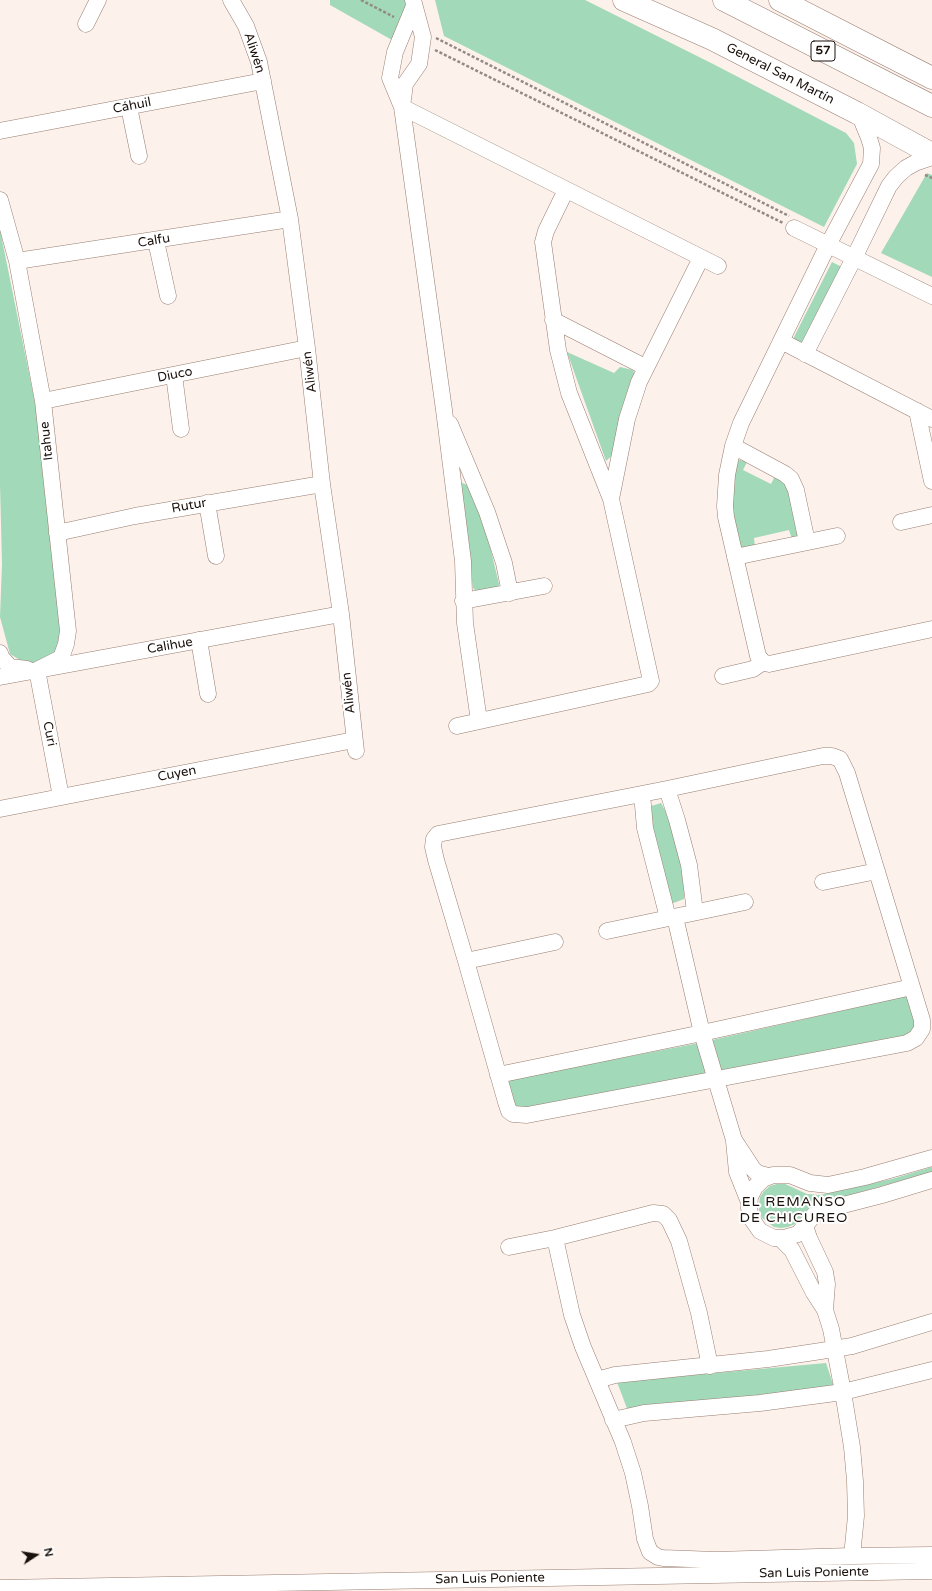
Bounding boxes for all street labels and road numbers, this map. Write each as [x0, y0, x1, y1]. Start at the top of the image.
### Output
street label: Aliwén [240, 31, 268, 75]
street label: General San Martín [723, 40, 837, 108]
road number: 57 [811, 41, 835, 61]
street label: Cáhuil [112, 95, 152, 117]
street label: Calfu [137, 231, 171, 251]
street label: Aliwén [300, 350, 320, 394]
street label: Diuco [156, 364, 194, 386]
street label: Itahue [37, 421, 57, 461]
street label: Rutur [170, 495, 208, 517]
street label: Calihue [146, 634, 194, 658]
street label: Aliwén [339, 672, 359, 714]
street label: Curi [39, 720, 59, 748]
street label: Cuyen [156, 763, 198, 785]
street label: San Luis Poniente [759, 1564, 869, 1582]
street label: San Luis Poniente [435, 1570, 545, 1588]

